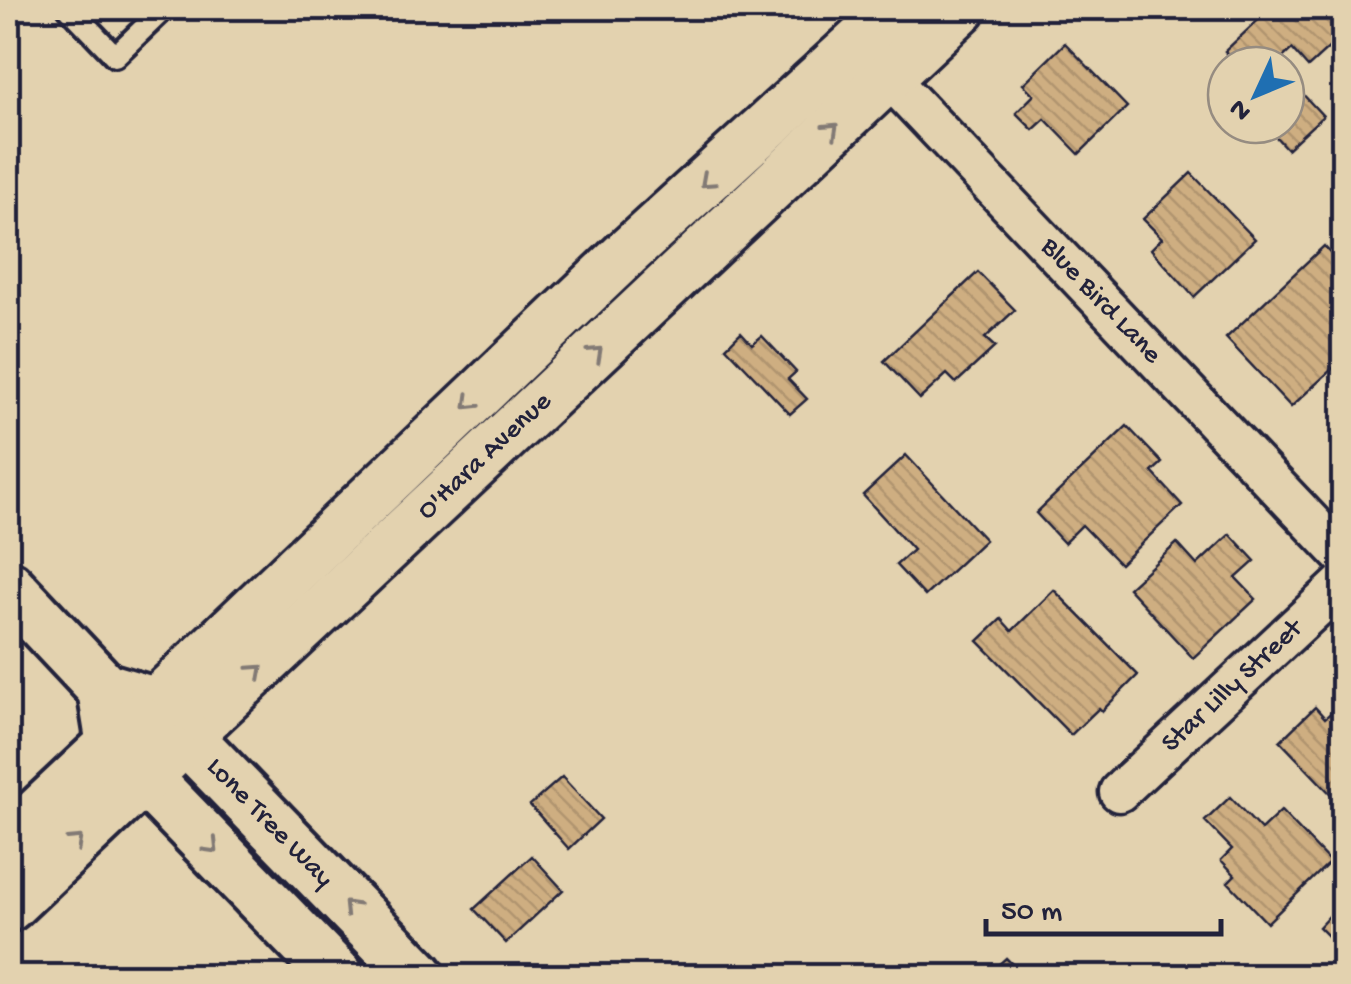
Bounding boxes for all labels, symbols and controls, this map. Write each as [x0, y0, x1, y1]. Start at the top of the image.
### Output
north arrow [1206, 45, 1306, 145]
text: N [1223, 91, 1259, 127]
one-way arrow [821, 123, 839, 141]
one-way arrow [700, 169, 719, 187]
street label: Blue Bird Lane [1032, 230, 1169, 371]
one-way arrow [585, 347, 603, 365]
street label: O'Hara Avenue [411, 385, 559, 527]
one-way arrow [464, 391, 482, 409]
street label: Star Lilly Street [1155, 611, 1311, 760]
one-way arrow [245, 665, 264, 683]
street label: Lone Tree Way [199, 751, 340, 895]
one-way arrow [64, 835, 83, 853]
one-way arrow [200, 836, 218, 854]
scale bar [986, 874, 1221, 936]
text: 50 m [1001, 896, 1062, 931]
one-way arrow [344, 900, 362, 918]

